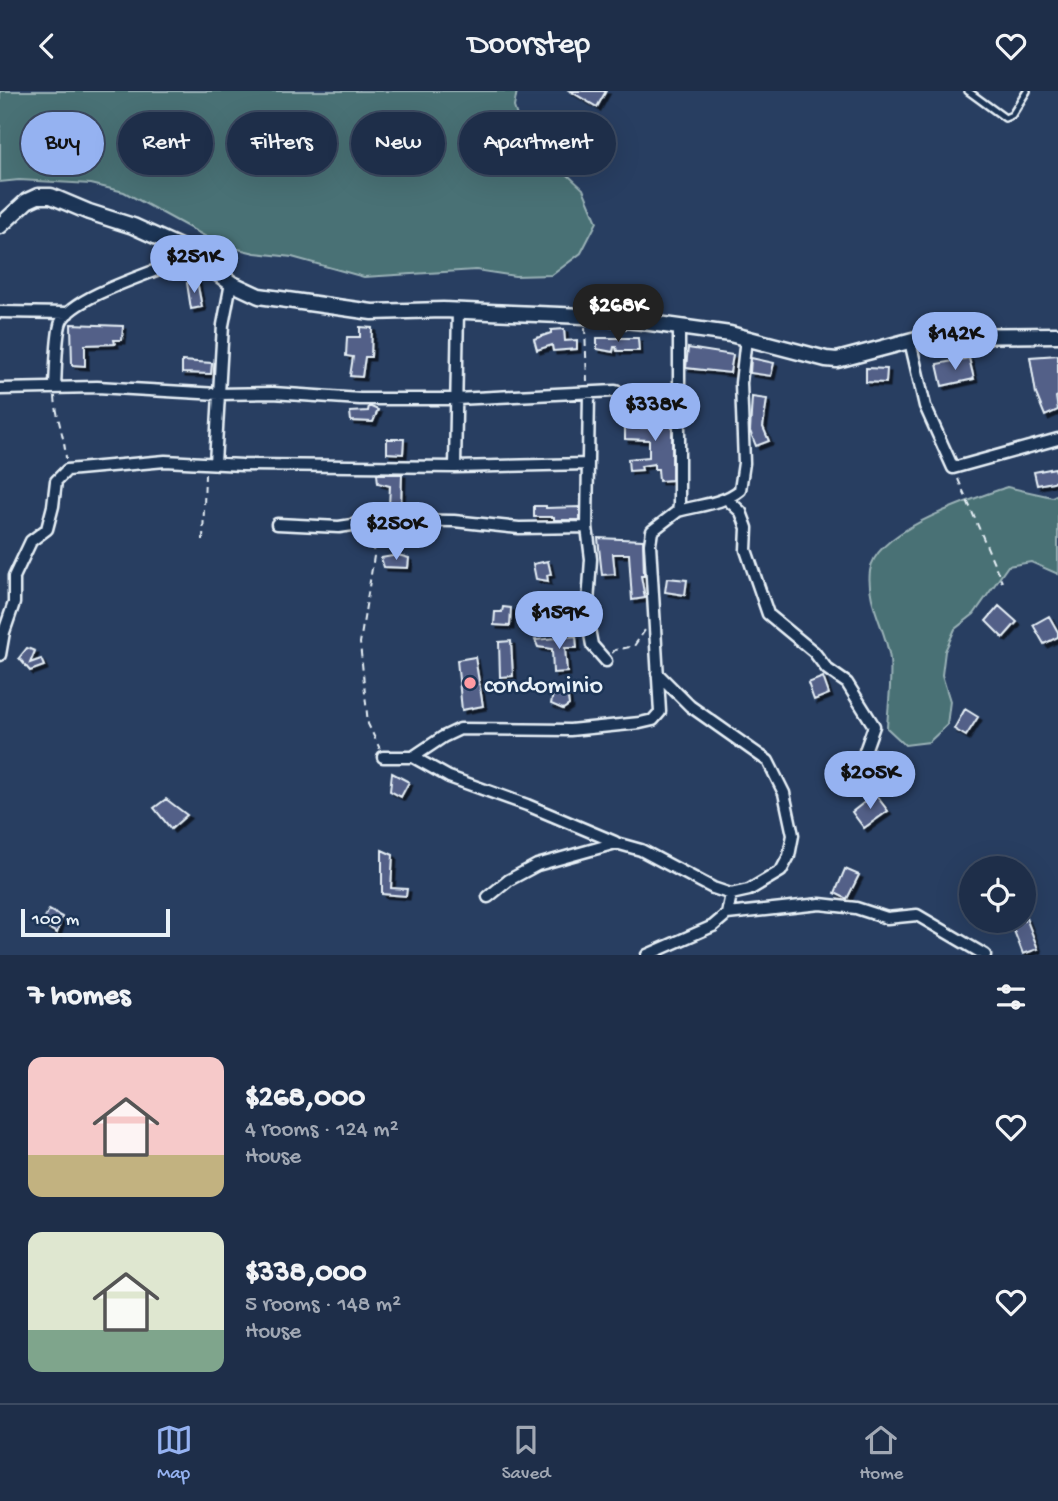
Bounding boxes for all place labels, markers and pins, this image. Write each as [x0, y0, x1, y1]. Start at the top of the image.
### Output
pin: $251K [145, 235, 243, 295]
pin: $268K [569, 285, 667, 344]
pin: $142K [906, 313, 1004, 372]
pin: $338K [606, 383, 704, 443]
pin: $250K [347, 503, 445, 562]
pin: $159K [510, 591, 608, 651]
place label: condominio [484, 672, 603, 703]
marker: condominio [462, 675, 478, 691]
pin: $205K [821, 751, 919, 811]

